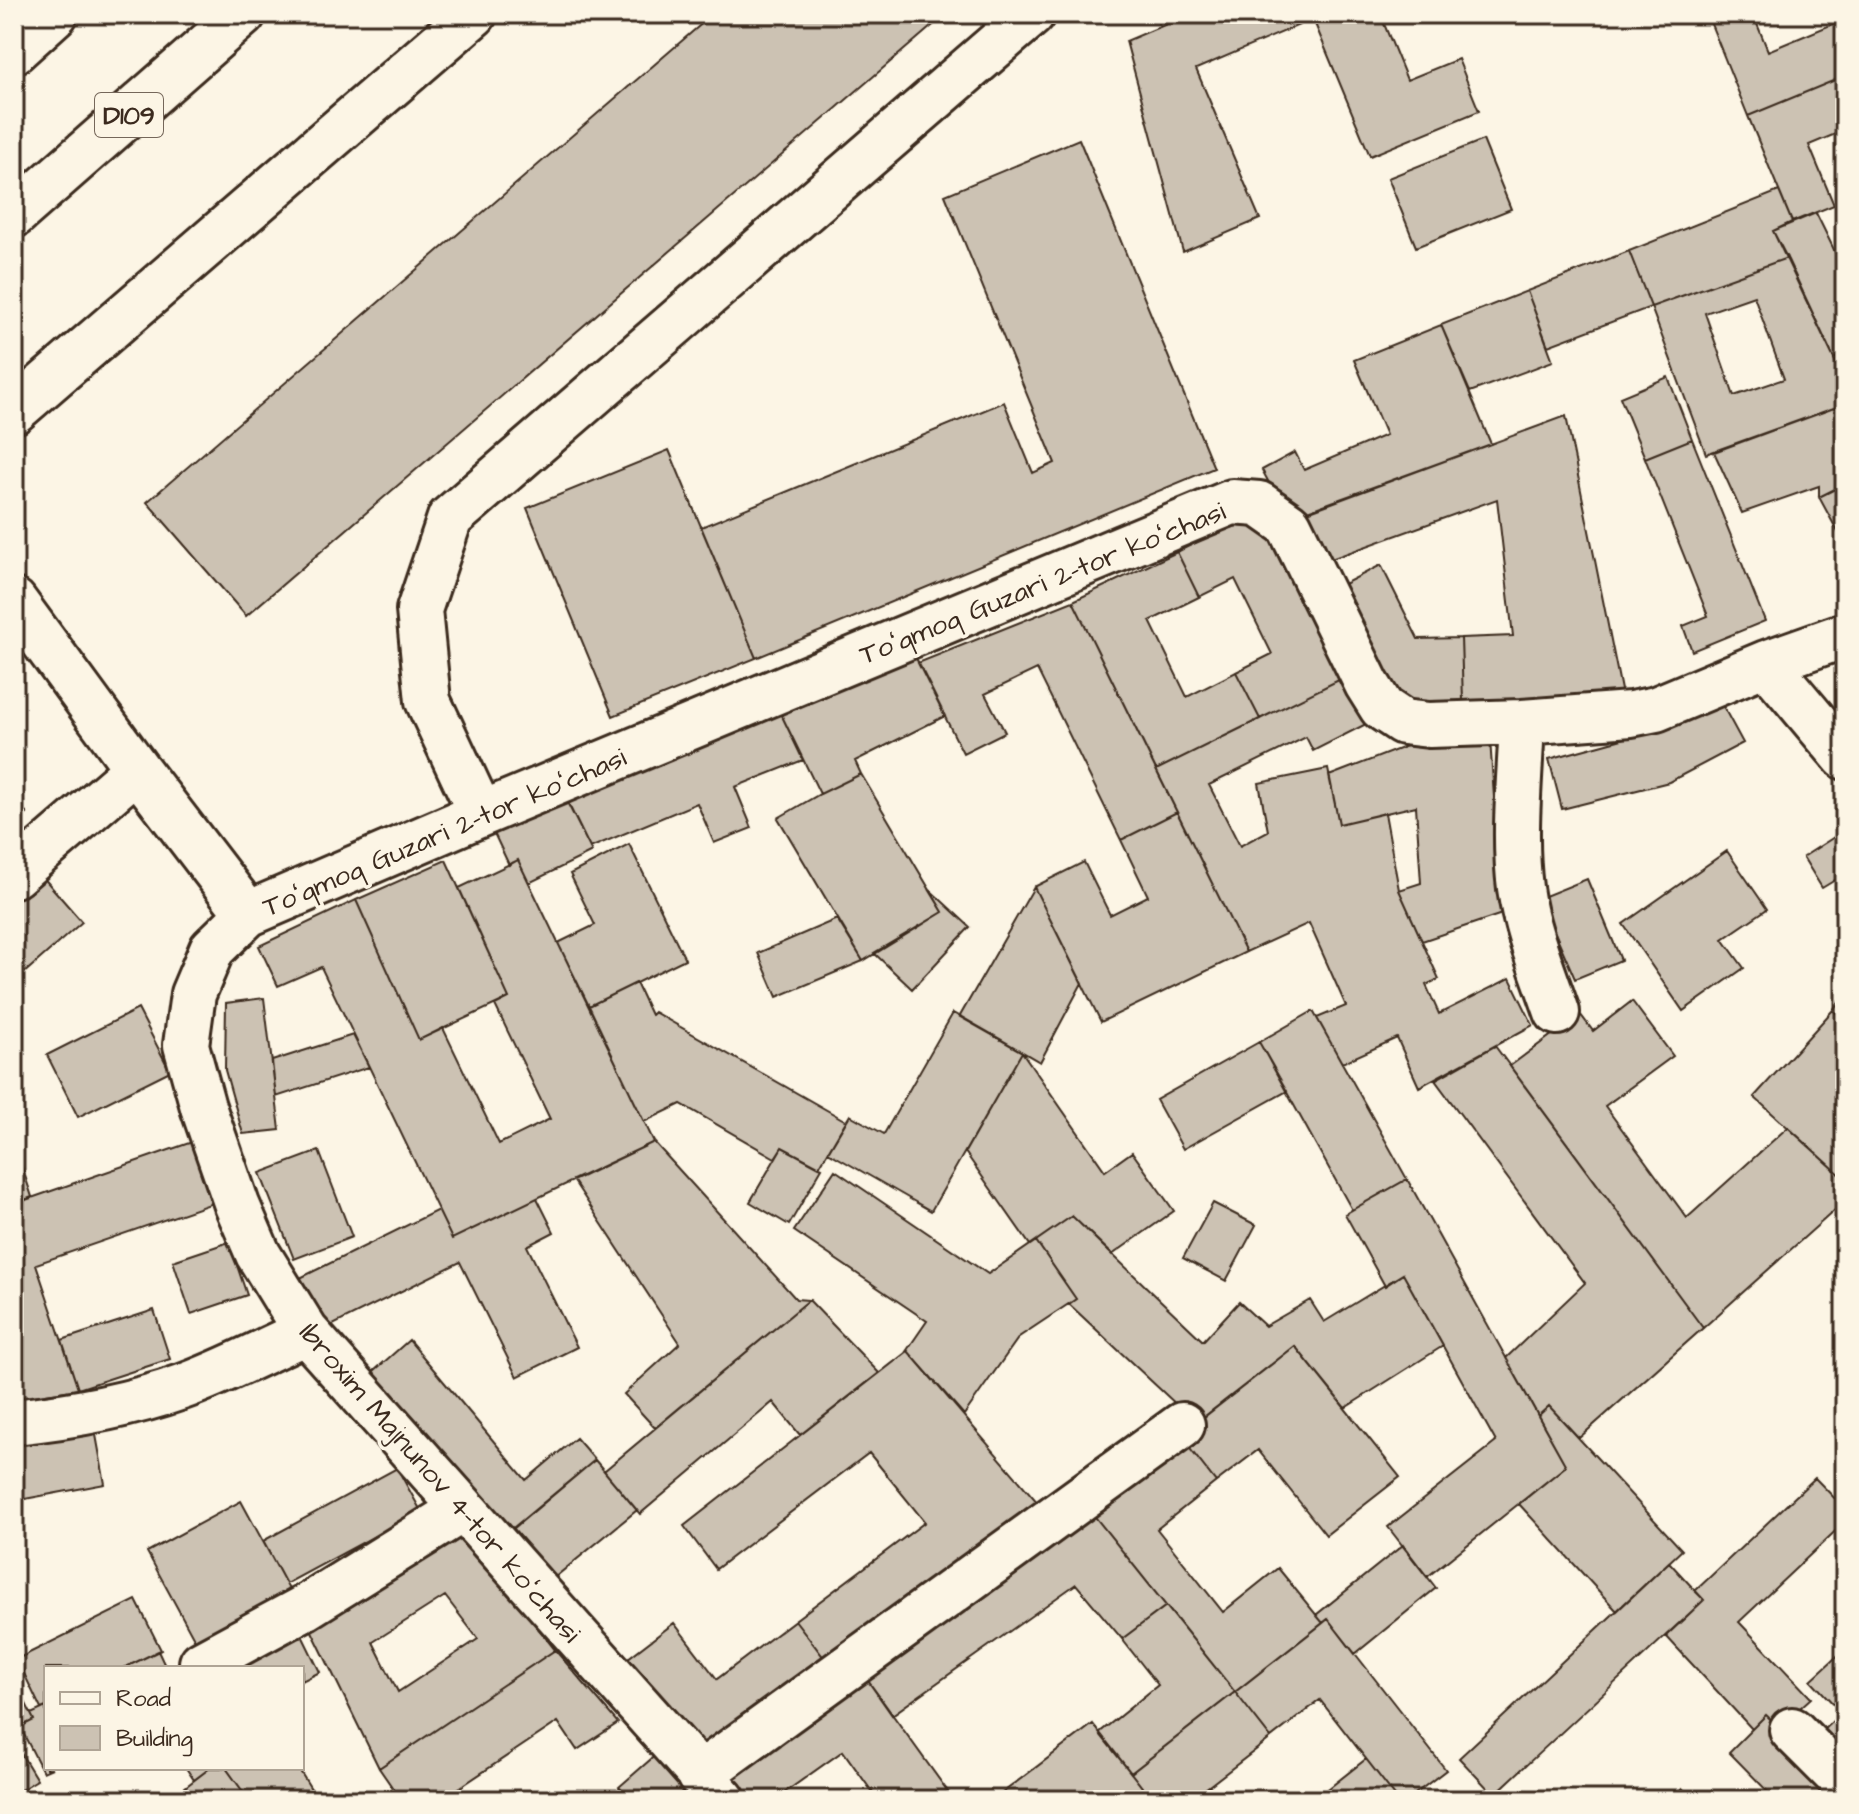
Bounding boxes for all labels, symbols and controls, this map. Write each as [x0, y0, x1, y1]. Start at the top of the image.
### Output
road number: D109 [95, 93, 163, 137]
street label: Toʻqmoq Guzari 2-tor koʻchasi [854, 492, 1231, 675]
street label: Toʻqmoq Guzari 2-tor koʻchasi [257, 738, 632, 927]
street label: Ibroxim Majnunov 4-tor koʻchasi [290, 1315, 590, 1651]
legend [44, 1666, 304, 1770]
text: Road [116, 1682, 171, 1716]
text: Building [116, 1722, 193, 1757]

